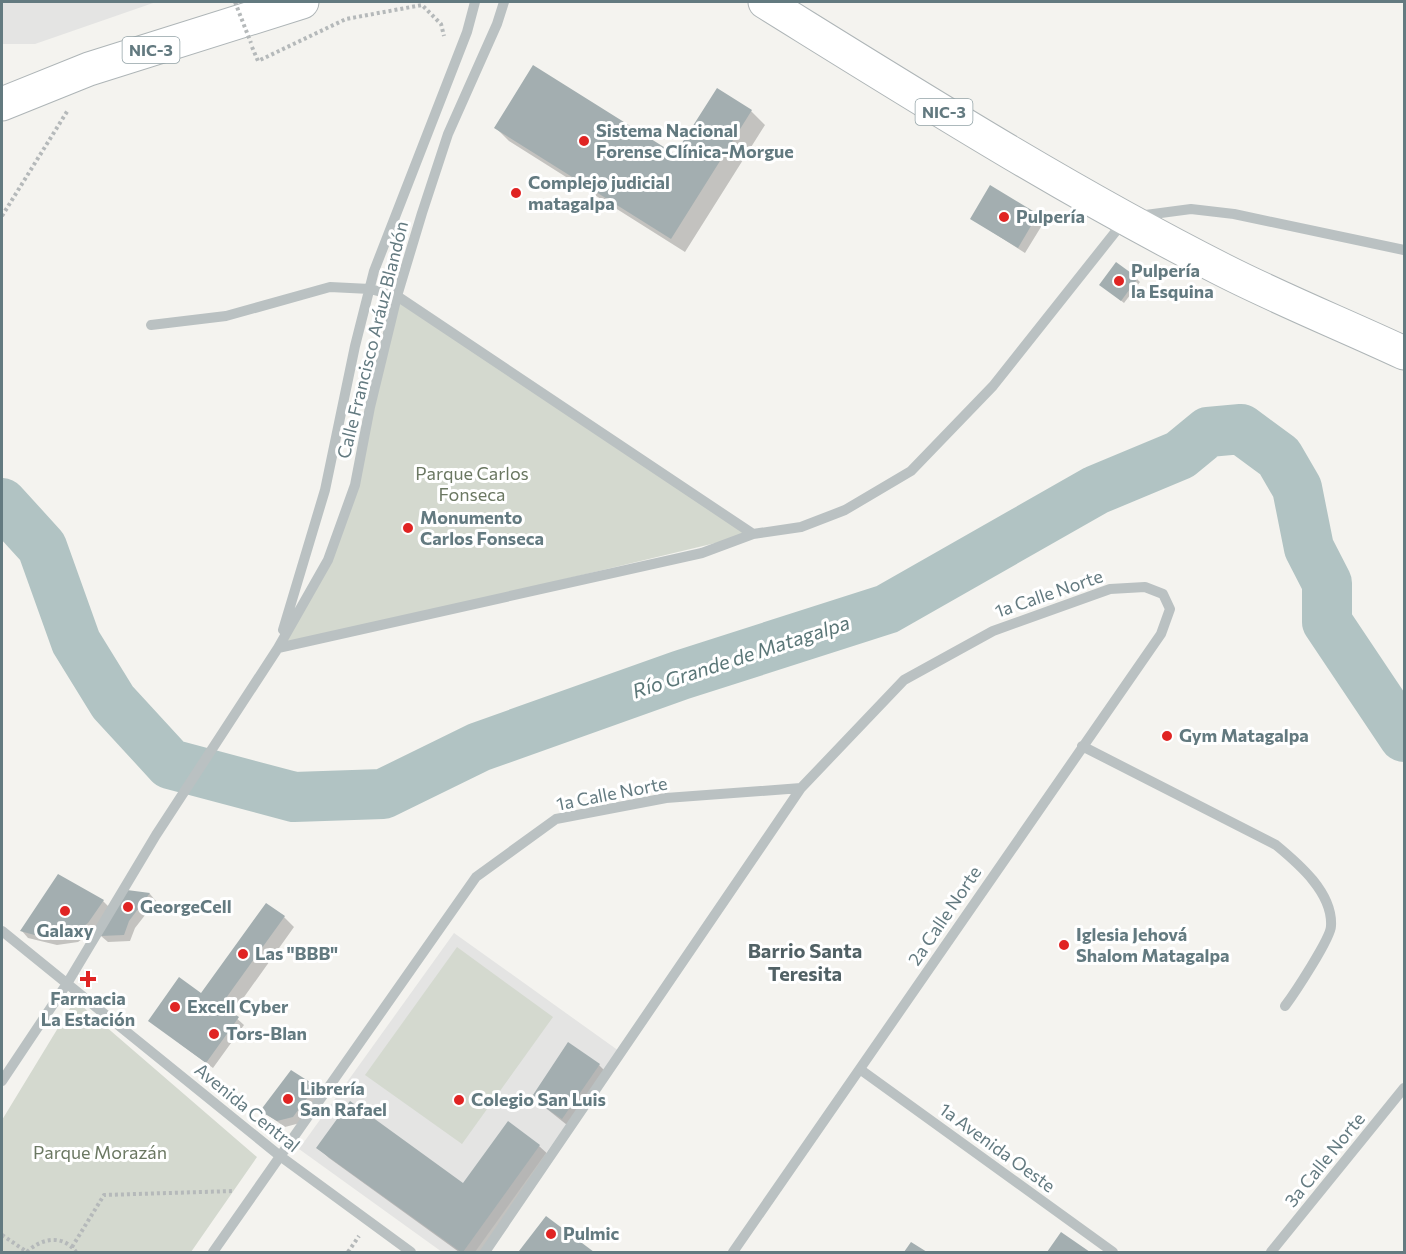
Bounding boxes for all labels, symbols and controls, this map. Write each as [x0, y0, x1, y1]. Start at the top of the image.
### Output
road number: NIC-3 [122, 37, 180, 63]
road number: NIC-3 [916, 99, 972, 125]
place label: Sistema Nacional Forense Clínica-Morgue [596, 119, 794, 162]
marker: Sistema Nacional Forense Clínica-Morgue [577, 134, 591, 148]
place label: Complejo judicial matagalpa [528, 171, 670, 214]
marker: Complejo judicial matagalpa [509, 186, 523, 200]
place label: Pulpería [1016, 205, 1085, 227]
marker: Pulpería [997, 210, 1011, 224]
street label: Calle Francisco Aráuz Blandón [332, 219, 412, 461]
place label: Pulpería la Esquina [1131, 259, 1214, 302]
marker: Pulpería la Esquina [1112, 274, 1126, 288]
park label: Parque Carlos Fonseca [415, 462, 529, 505]
place label: Monumento Carlos Fonseca [420, 506, 544, 549]
marker: Monumento Carlos Fonseca [401, 521, 415, 535]
street label: 1a Calle Norte [992, 564, 1106, 622]
water label: Río Grande de Matagalpa [629, 610, 852, 703]
place label: Gym Matagalpa [1179, 724, 1309, 746]
marker: Gym Matagalpa [1160, 729, 1174, 743]
street label: 1a Calle Norte [554, 771, 669, 815]
street label: 2a Calle Norte [903, 862, 985, 969]
place label: GeorgeCell [140, 895, 232, 917]
marker: GeorgeCell [121, 900, 135, 914]
marker: Galaxy [58, 904, 72, 918]
place label: Galaxy [36, 919, 94, 941]
place label: Iglesia Jehová Shalom Matagalpa [1076, 923, 1230, 966]
district label: Barrio Santa Teresita [748, 938, 862, 985]
marker: Iglesia Jehová Shalom Matagalpa [1057, 938, 1071, 952]
place label: Las "BBB" [255, 942, 338, 964]
marker: Las "BBB" [236, 947, 250, 961]
marker: Farmacia La Estación [81, 972, 95, 986]
place label: Farmacia La Estación [41, 987, 135, 1030]
place label: Excell Cyber [187, 995, 289, 1017]
marker: Excell Cyber [168, 1000, 182, 1014]
place label: Tors-Blan [226, 1022, 307, 1044]
marker: Tors-Blan [207, 1027, 221, 1041]
street label: Avenida Central [191, 1058, 305, 1156]
place label: Librería San Rafael [300, 1077, 387, 1120]
place label: Colegio San Luis [471, 1088, 606, 1110]
marker: Librería San Rafael [281, 1092, 295, 1106]
marker: Colegio San Luis [452, 1093, 466, 1107]
street label: 1a Avenida Oeste [935, 1098, 1060, 1197]
street label: 3a Calle Norte [1279, 1108, 1369, 1211]
park label: Parque Morazán [33, 1141, 167, 1163]
place label: Pulmic [563, 1222, 620, 1244]
marker: Pulmic [544, 1227, 558, 1241]

